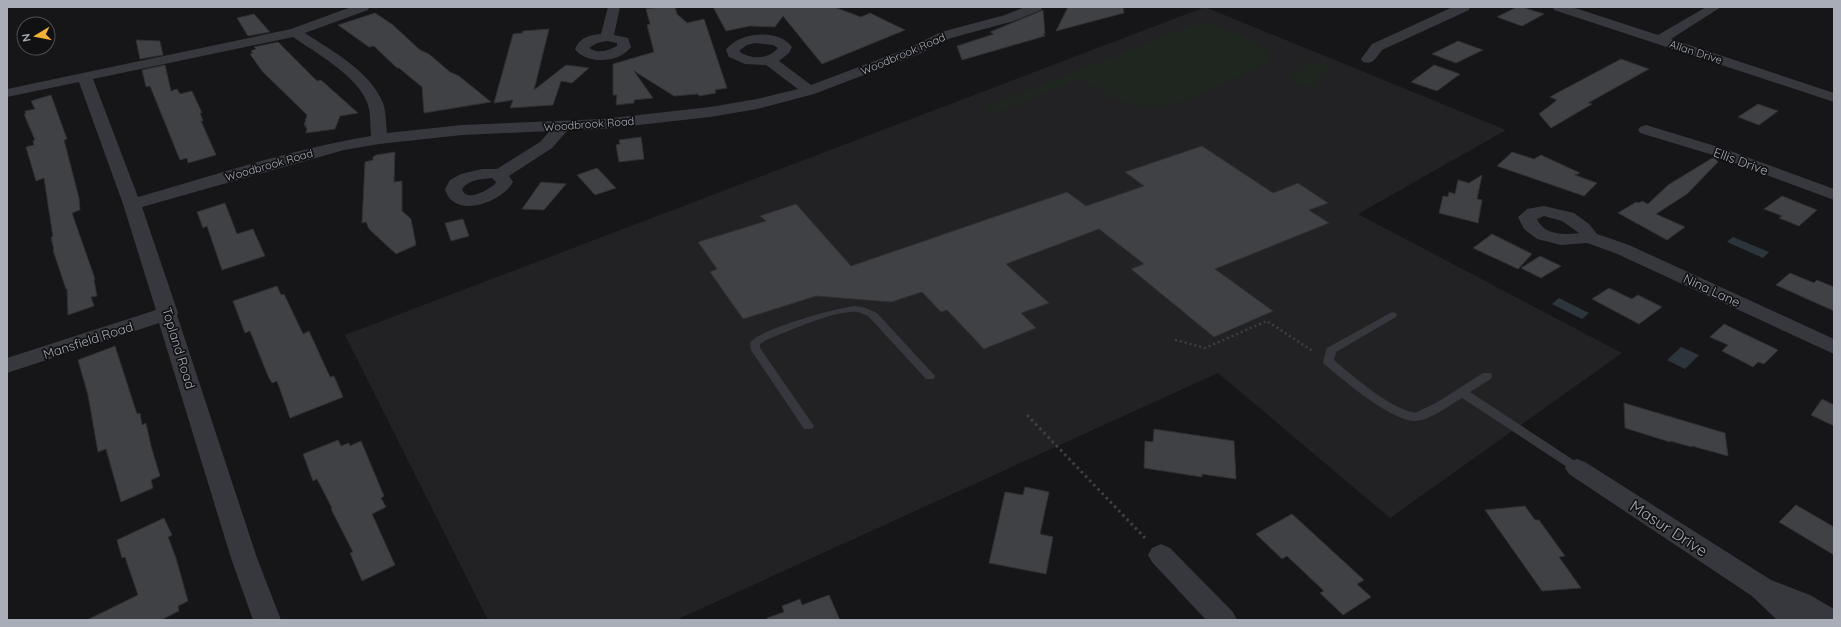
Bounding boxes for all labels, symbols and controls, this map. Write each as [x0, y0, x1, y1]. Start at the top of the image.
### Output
north arrow [16, 16, 56, 56]
street label: Woodbrook Road [859, 30, 947, 78]
text: N [19, 33, 34, 43]
street label: Allan Drive [1668, 37, 1724, 67]
street label: Woodbrook Road [543, 114, 635, 134]
street label: Ellis Drive [1711, 144, 1771, 178]
street label: Woodbrook Road [224, 146, 314, 184]
street label: Nina Lane [1681, 270, 1743, 310]
street label: Topland Road [159, 305, 199, 391]
street label: Mansfield Road [41, 318, 135, 362]
street label: Masur Drive [1626, 495, 1712, 561]

